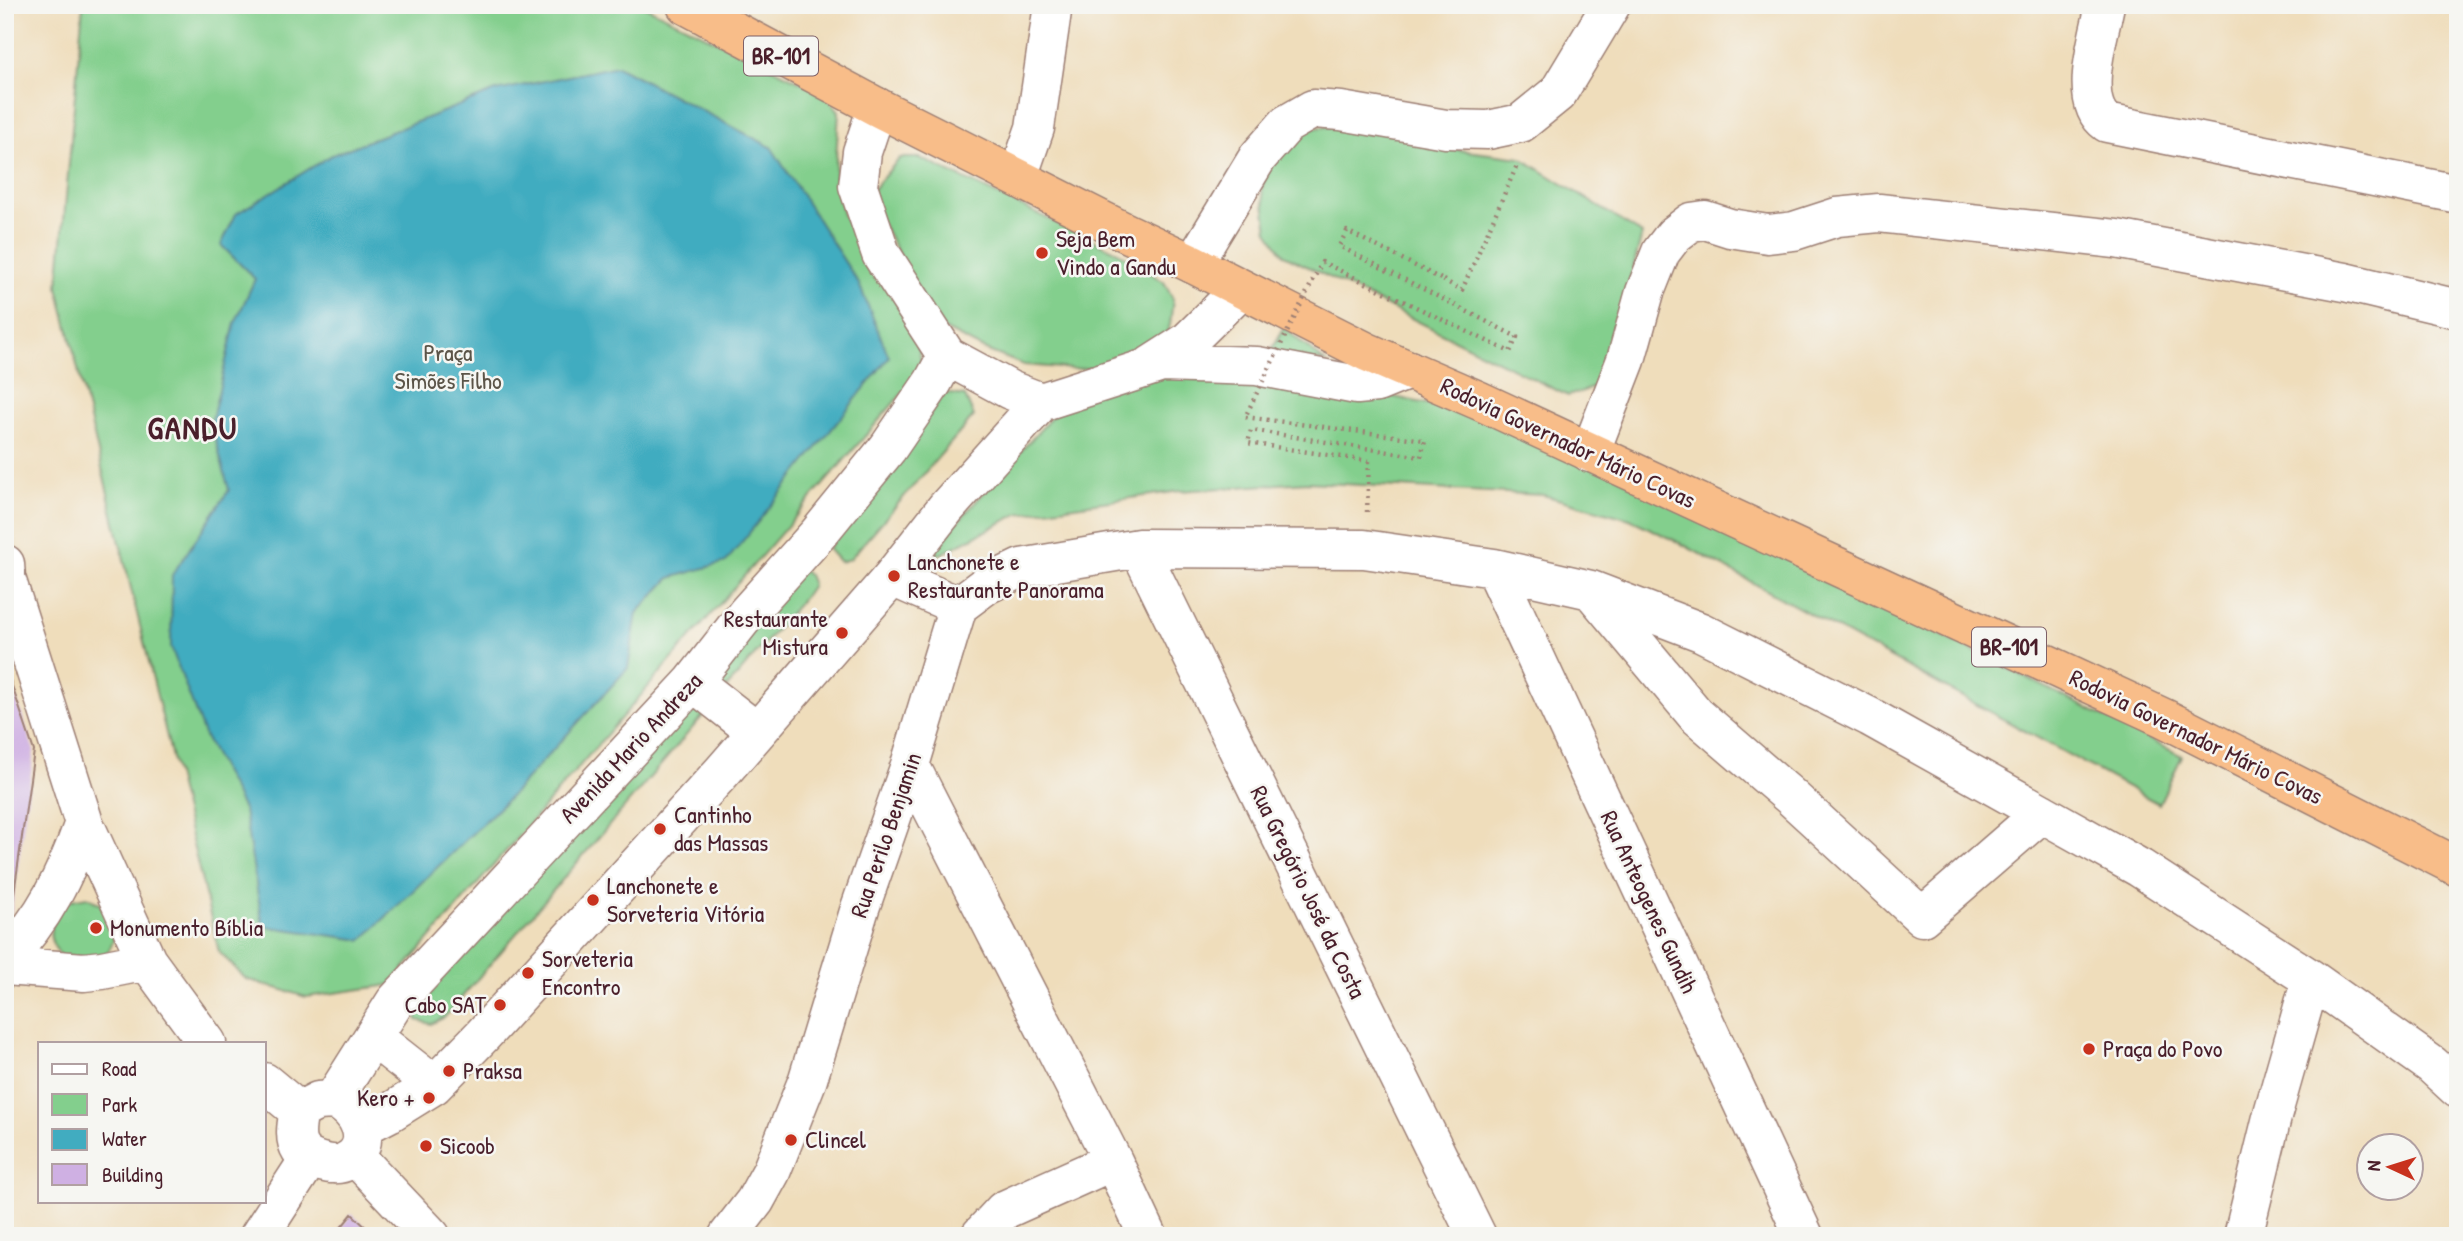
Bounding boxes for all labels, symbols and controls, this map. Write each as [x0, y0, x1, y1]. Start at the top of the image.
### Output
road number: BR-101 [744, 36, 818, 76]
place label: Seja Bem Vindo a Gandu [1056, 222, 1176, 282]
marker: Seja Bem Vindo a Gandu [1034, 245, 1050, 261]
park label: Praça Simões Filho [394, 336, 502, 396]
street label: Rodovia Governador Mário Covas [1436, 369, 1701, 515]
district label: GANDU [148, 406, 238, 449]
place label: Lanchonete e Restaurante Panorama [908, 545, 1104, 605]
marker: Lanchonete e Restaurante Panorama [886, 568, 902, 584]
place label: Restaurante Mistura [724, 602, 828, 662]
marker: Restaurante Mistura [834, 625, 850, 641]
road number: BR-101 [1972, 628, 2046, 666]
street label: Rodovia Governador Mário Covas [2065, 661, 2328, 811]
street label: Avenida Mario Andreza [552, 665, 709, 830]
street label: Rua Perilo Benjamin [842, 748, 928, 922]
street label: Rua Gregório José da Costa [1243, 780, 1374, 1003]
place label: Cantinho das Massas [674, 798, 768, 858]
street label: Rua Anteogenes Gundih [1594, 805, 1706, 998]
marker: Cantinho das Massas [652, 821, 668, 837]
place label: Lanchonete e Sorveteria Vitória [607, 869, 764, 929]
marker: Lanchonete e Sorveteria Vitória [585, 892, 601, 908]
place label: Monumento Bíblia [110, 911, 263, 943]
marker: Monumento Bíblia [88, 920, 104, 936]
place label: Sorveteria Encontro [542, 942, 633, 1002]
marker: Sorveteria Encontro [520, 965, 536, 981]
place label: Cabo SAT [404, 988, 487, 1020]
marker: Cabo SAT [492, 997, 508, 1013]
place label: Praça do Povo [2103, 1032, 2223, 1064]
marker: Praça do Povo [2081, 1041, 2097, 1057]
legend [38, 1042, 266, 1202]
text: Road [102, 1054, 136, 1083]
place label: Praksa [463, 1054, 522, 1086]
marker: Praksa [441, 1063, 457, 1079]
place label: Kero + [357, 1081, 415, 1113]
text: Park [102, 1090, 137, 1119]
marker: Kero + [421, 1090, 437, 1106]
place label: Clincel [805, 1123, 867, 1155]
text: Water [102, 1124, 147, 1153]
place label: Sicoob [440, 1129, 495, 1161]
marker: Clincel [783, 1132, 799, 1148]
north arrow [2354, 1132, 2424, 1202]
marker: Sicoob [418, 1138, 434, 1154]
text: Building [102, 1160, 163, 1189]
text: N [2360, 1160, 2386, 1172]

